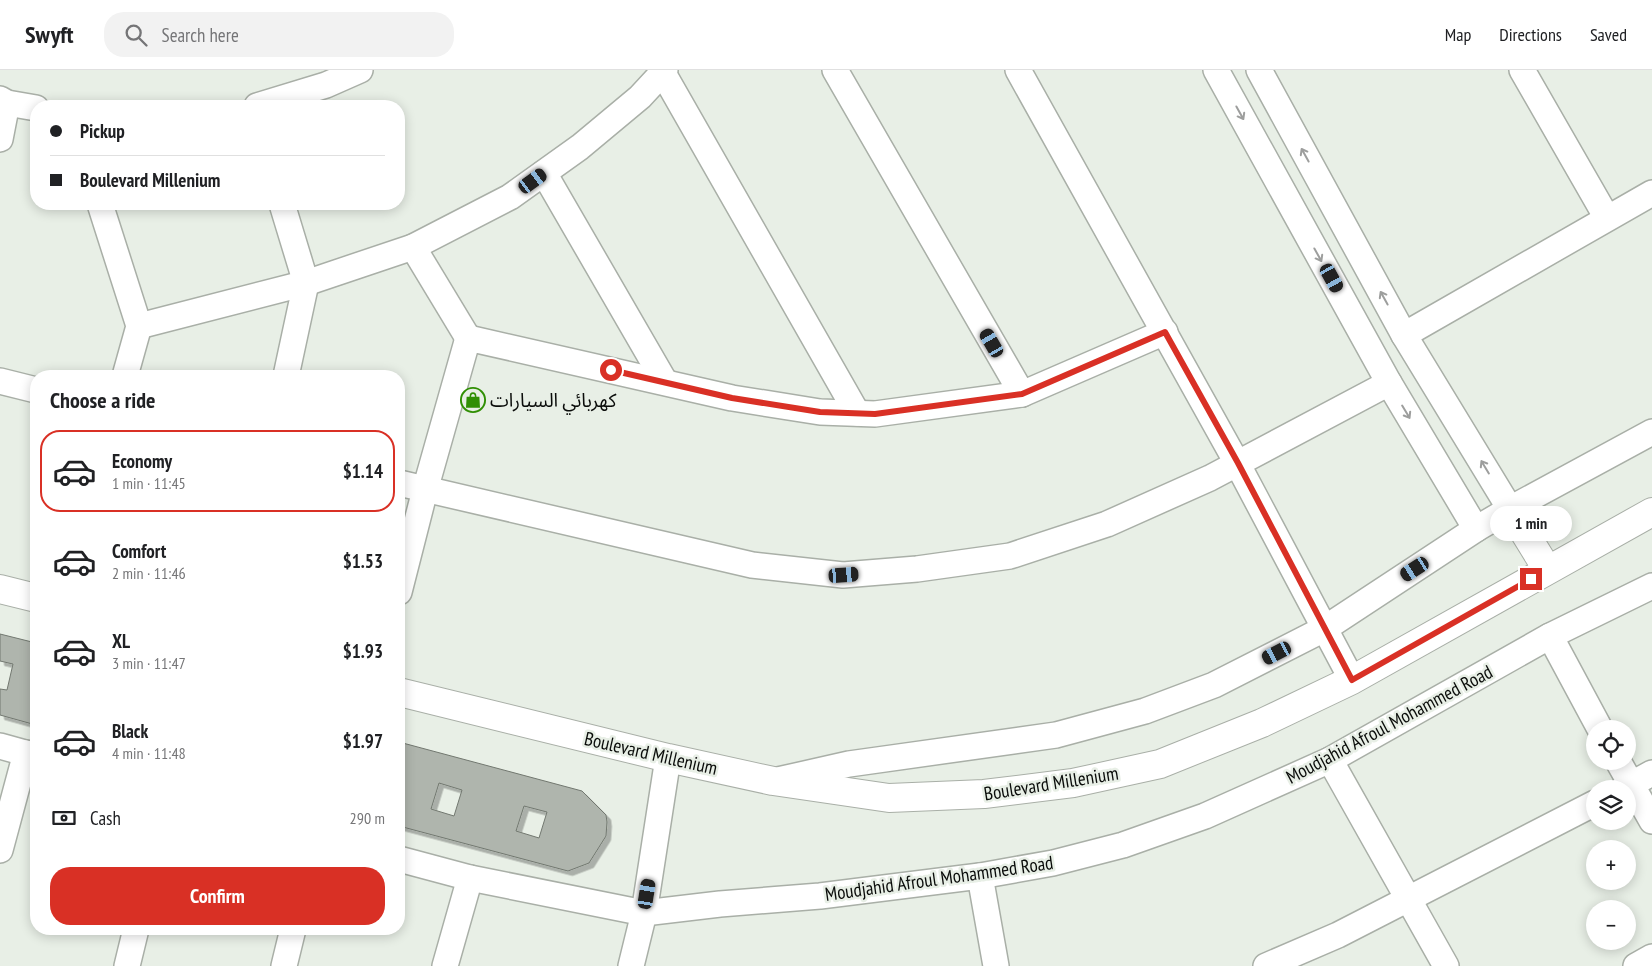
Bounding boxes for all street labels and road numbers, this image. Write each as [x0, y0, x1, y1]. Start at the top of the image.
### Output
street label: Moudjahid Afroul Mohammed Road [1282, 659, 1496, 789]
street label: Boulevard Millenium [582, 726, 720, 780]
street label: Boulevard Millenium [982, 761, 1120, 805]
street label: Moudjahid Afroul Mohammed Road [823, 850, 1055, 906]

